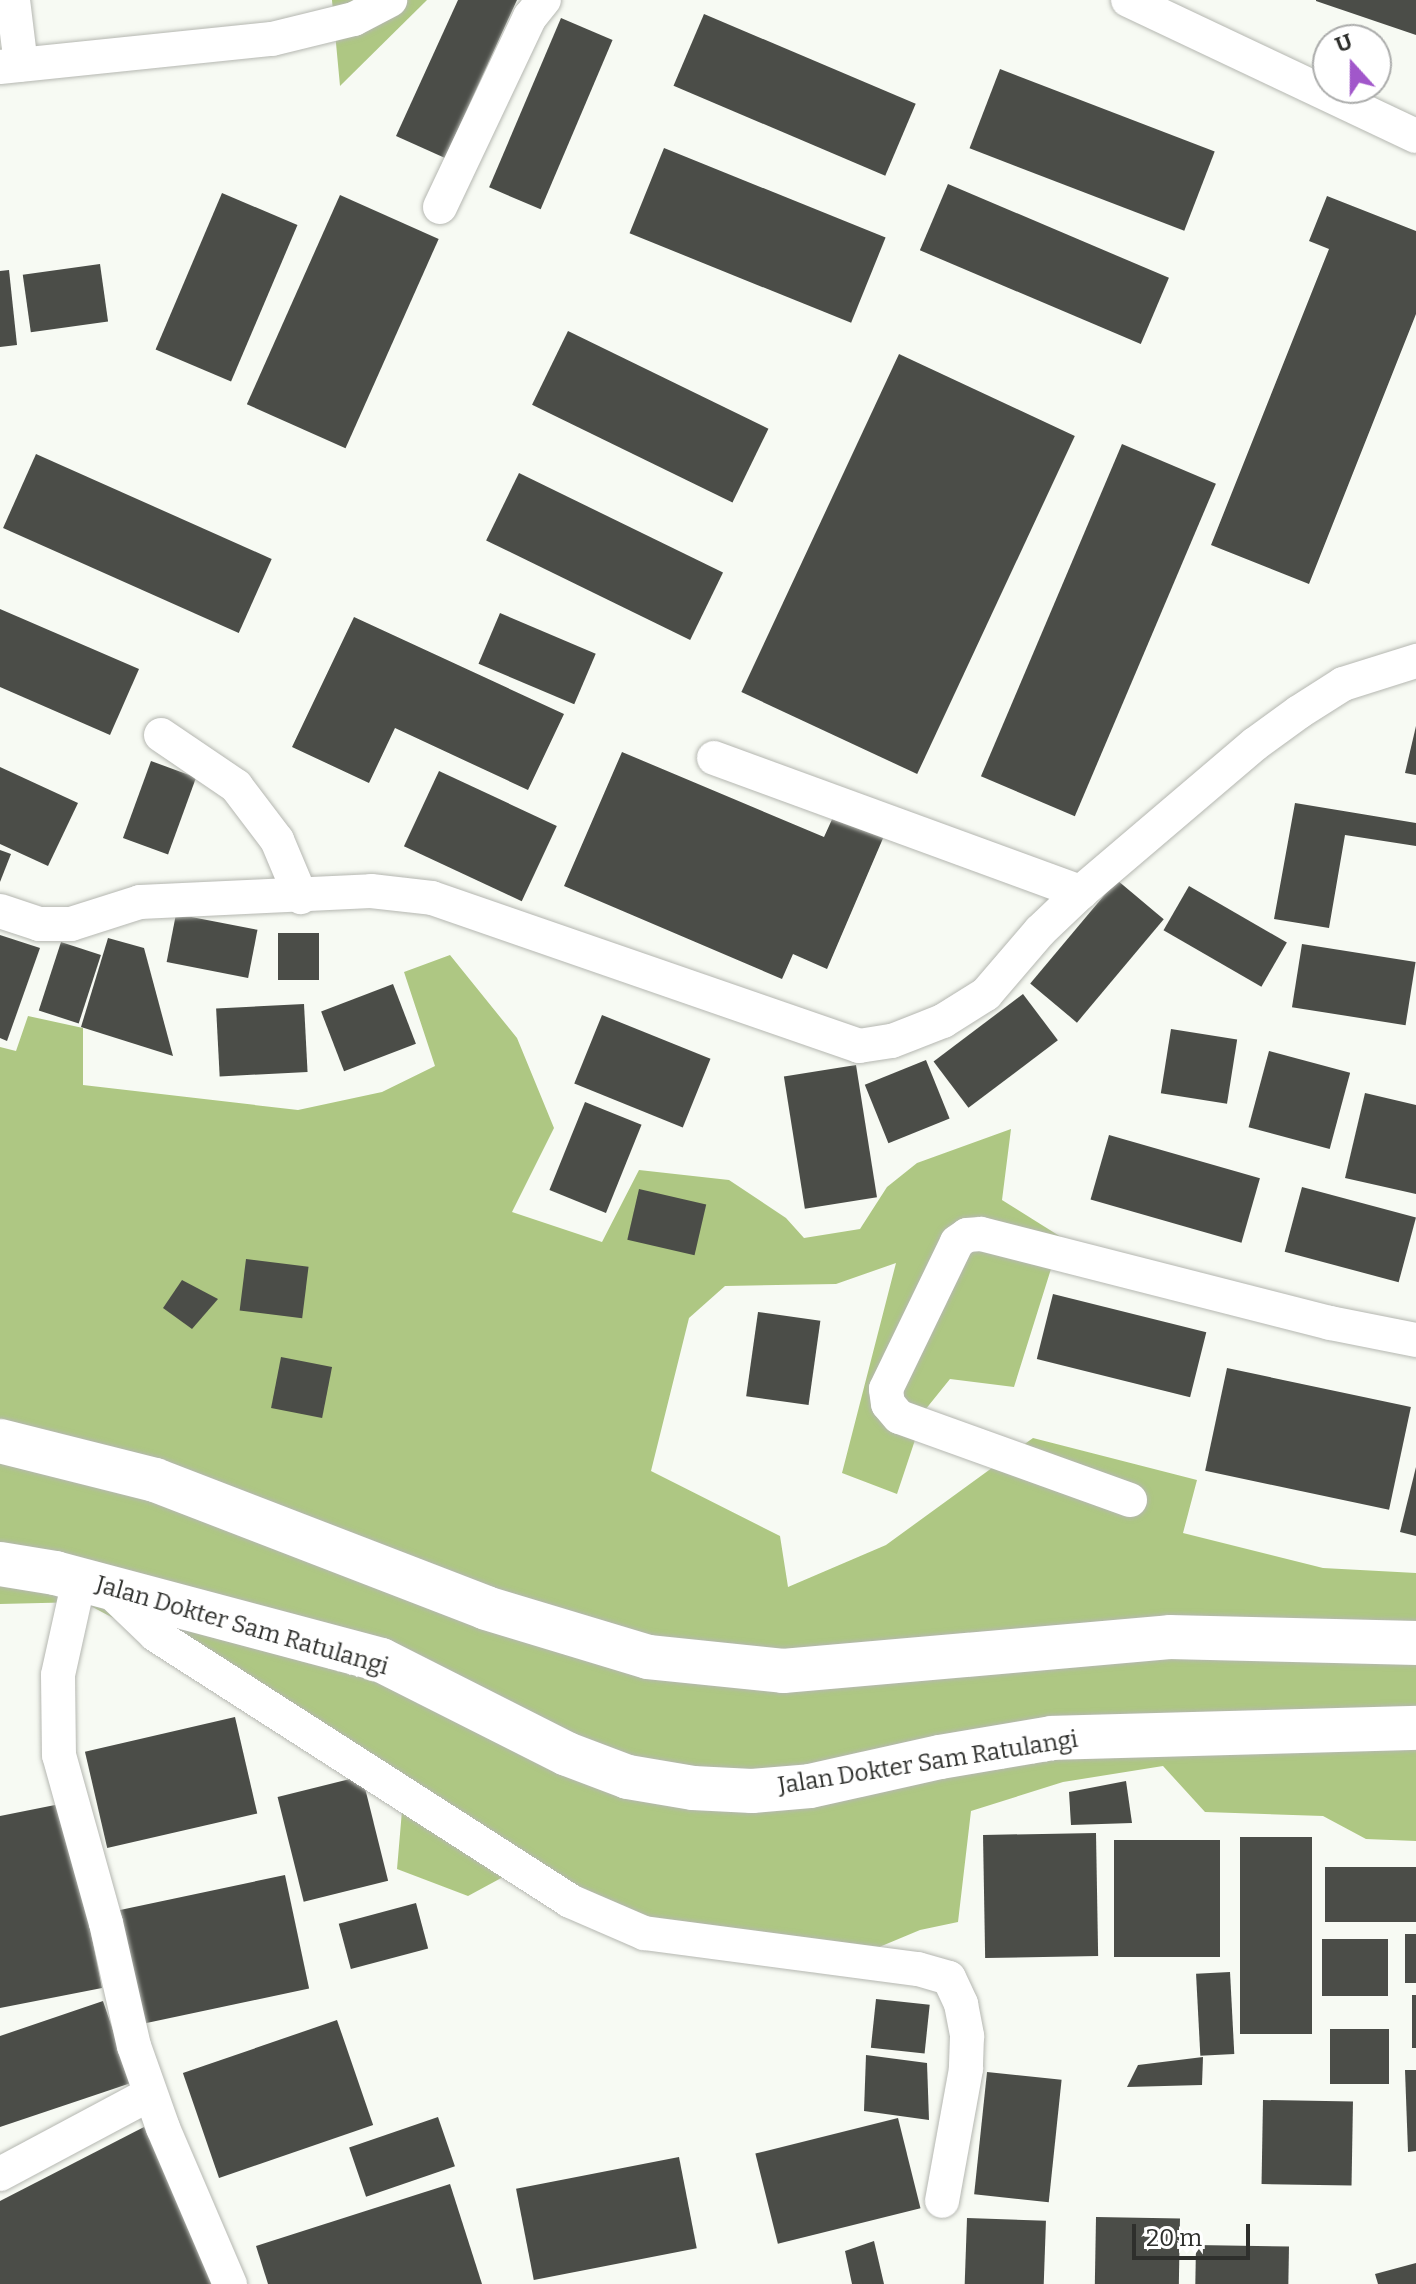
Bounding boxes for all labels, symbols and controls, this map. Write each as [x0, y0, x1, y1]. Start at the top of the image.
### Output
north arrow [1312, 24, 1392, 104]
text: U [1331, 27, 1356, 59]
street label: Jalan Dokter Sam Ratulangi [92, 1570, 392, 1682]
street label: Jalan Dokter Sam Ratulangi [776, 1725, 1080, 1801]
scale bar [1136, 2208, 1254, 2258]
text: 20 m [1146, 2224, 1202, 2252]

